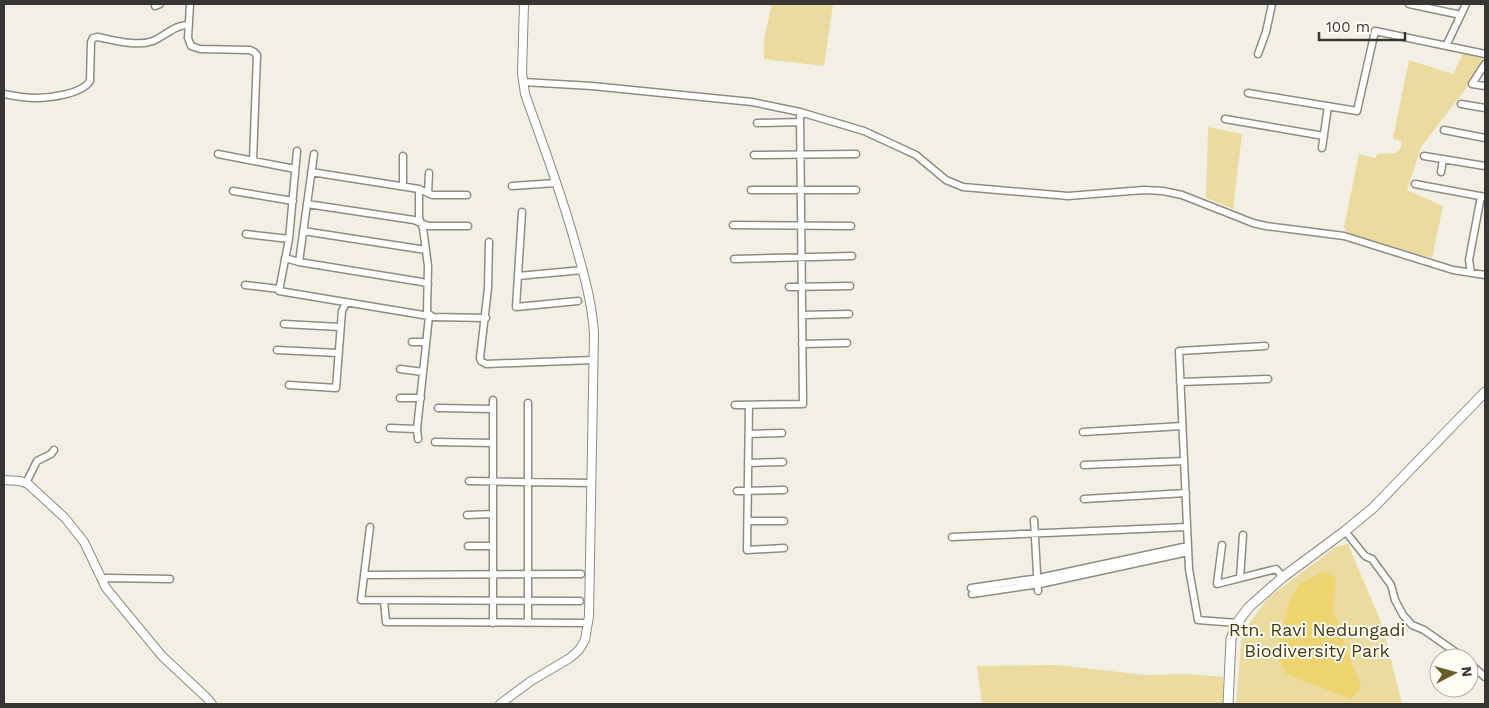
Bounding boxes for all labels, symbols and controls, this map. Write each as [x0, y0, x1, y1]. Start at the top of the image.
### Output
scale bar [1319, 10, 1405, 42]
text: 100 m [1326, 18, 1370, 36]
park label: Rtn. Ravi Nedungadi Biodiversity Park [1229, 619, 1405, 661]
north arrow [1429, 648, 1479, 698]
text: N [1458, 666, 1475, 678]

